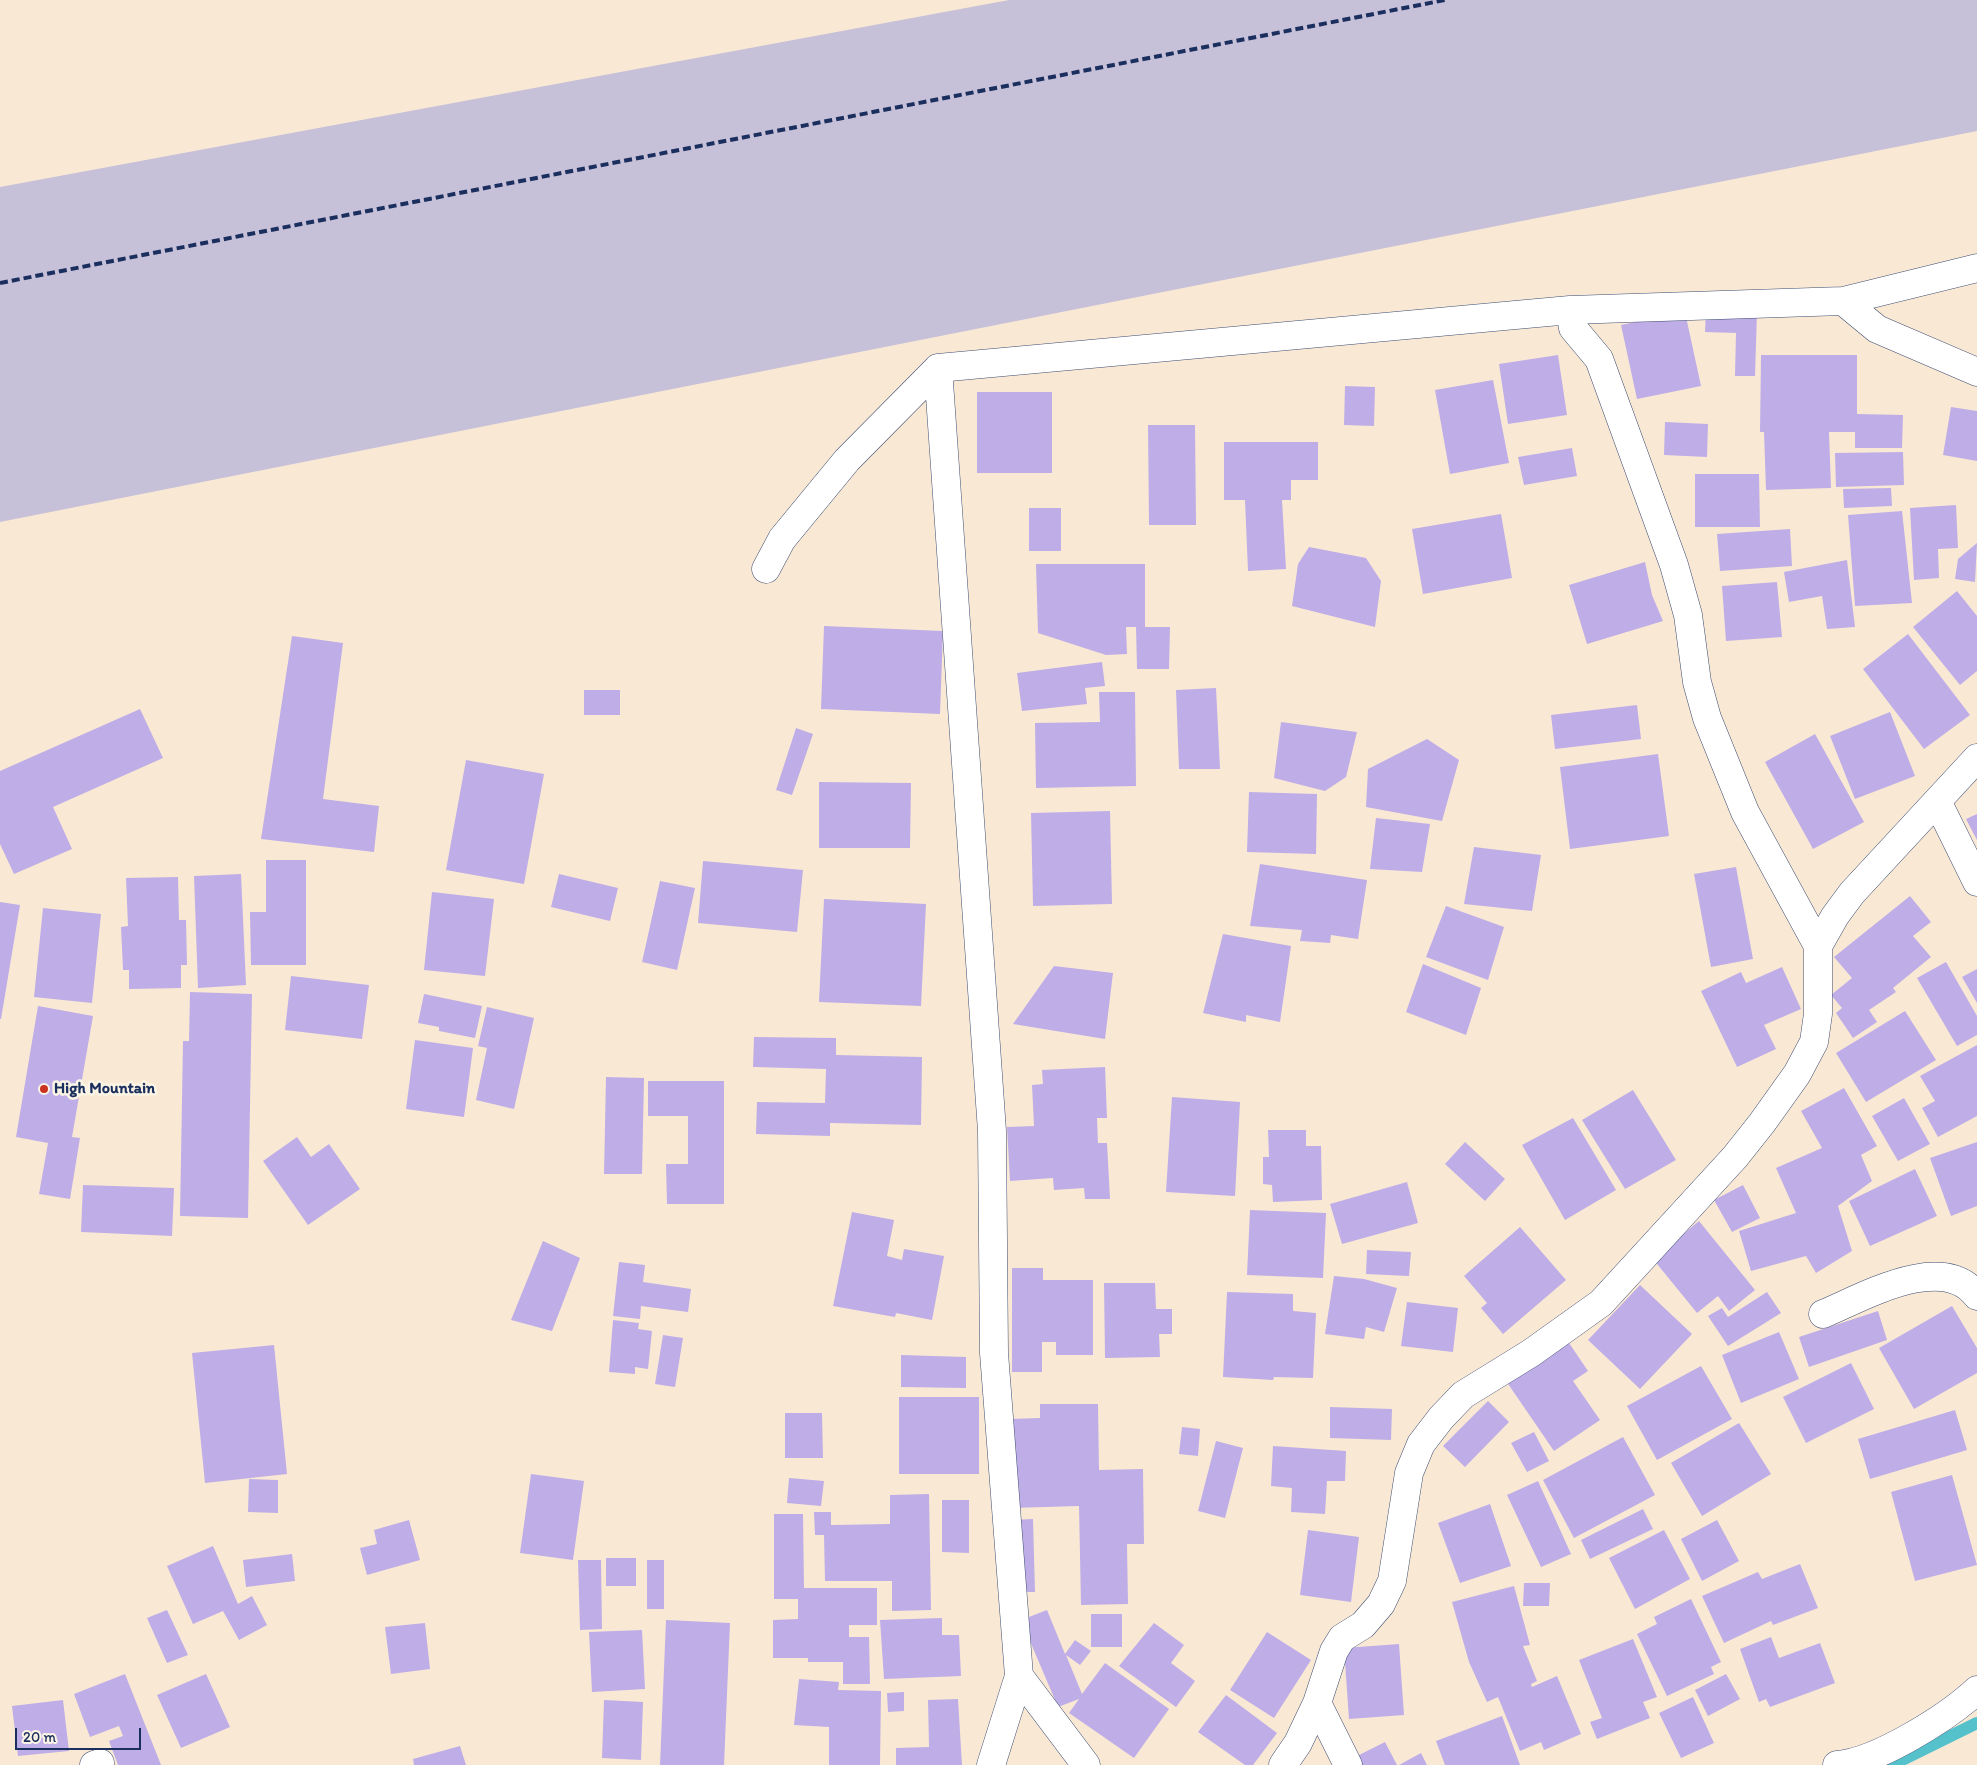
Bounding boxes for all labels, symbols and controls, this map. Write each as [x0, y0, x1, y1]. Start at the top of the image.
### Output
place label: High Mountain [54, 1079, 155, 1099]
marker: High Mountain [38, 1083, 50, 1095]
scale bar [18, 1718, 144, 1750]
text: 20 m [23, 1728, 56, 1746]

